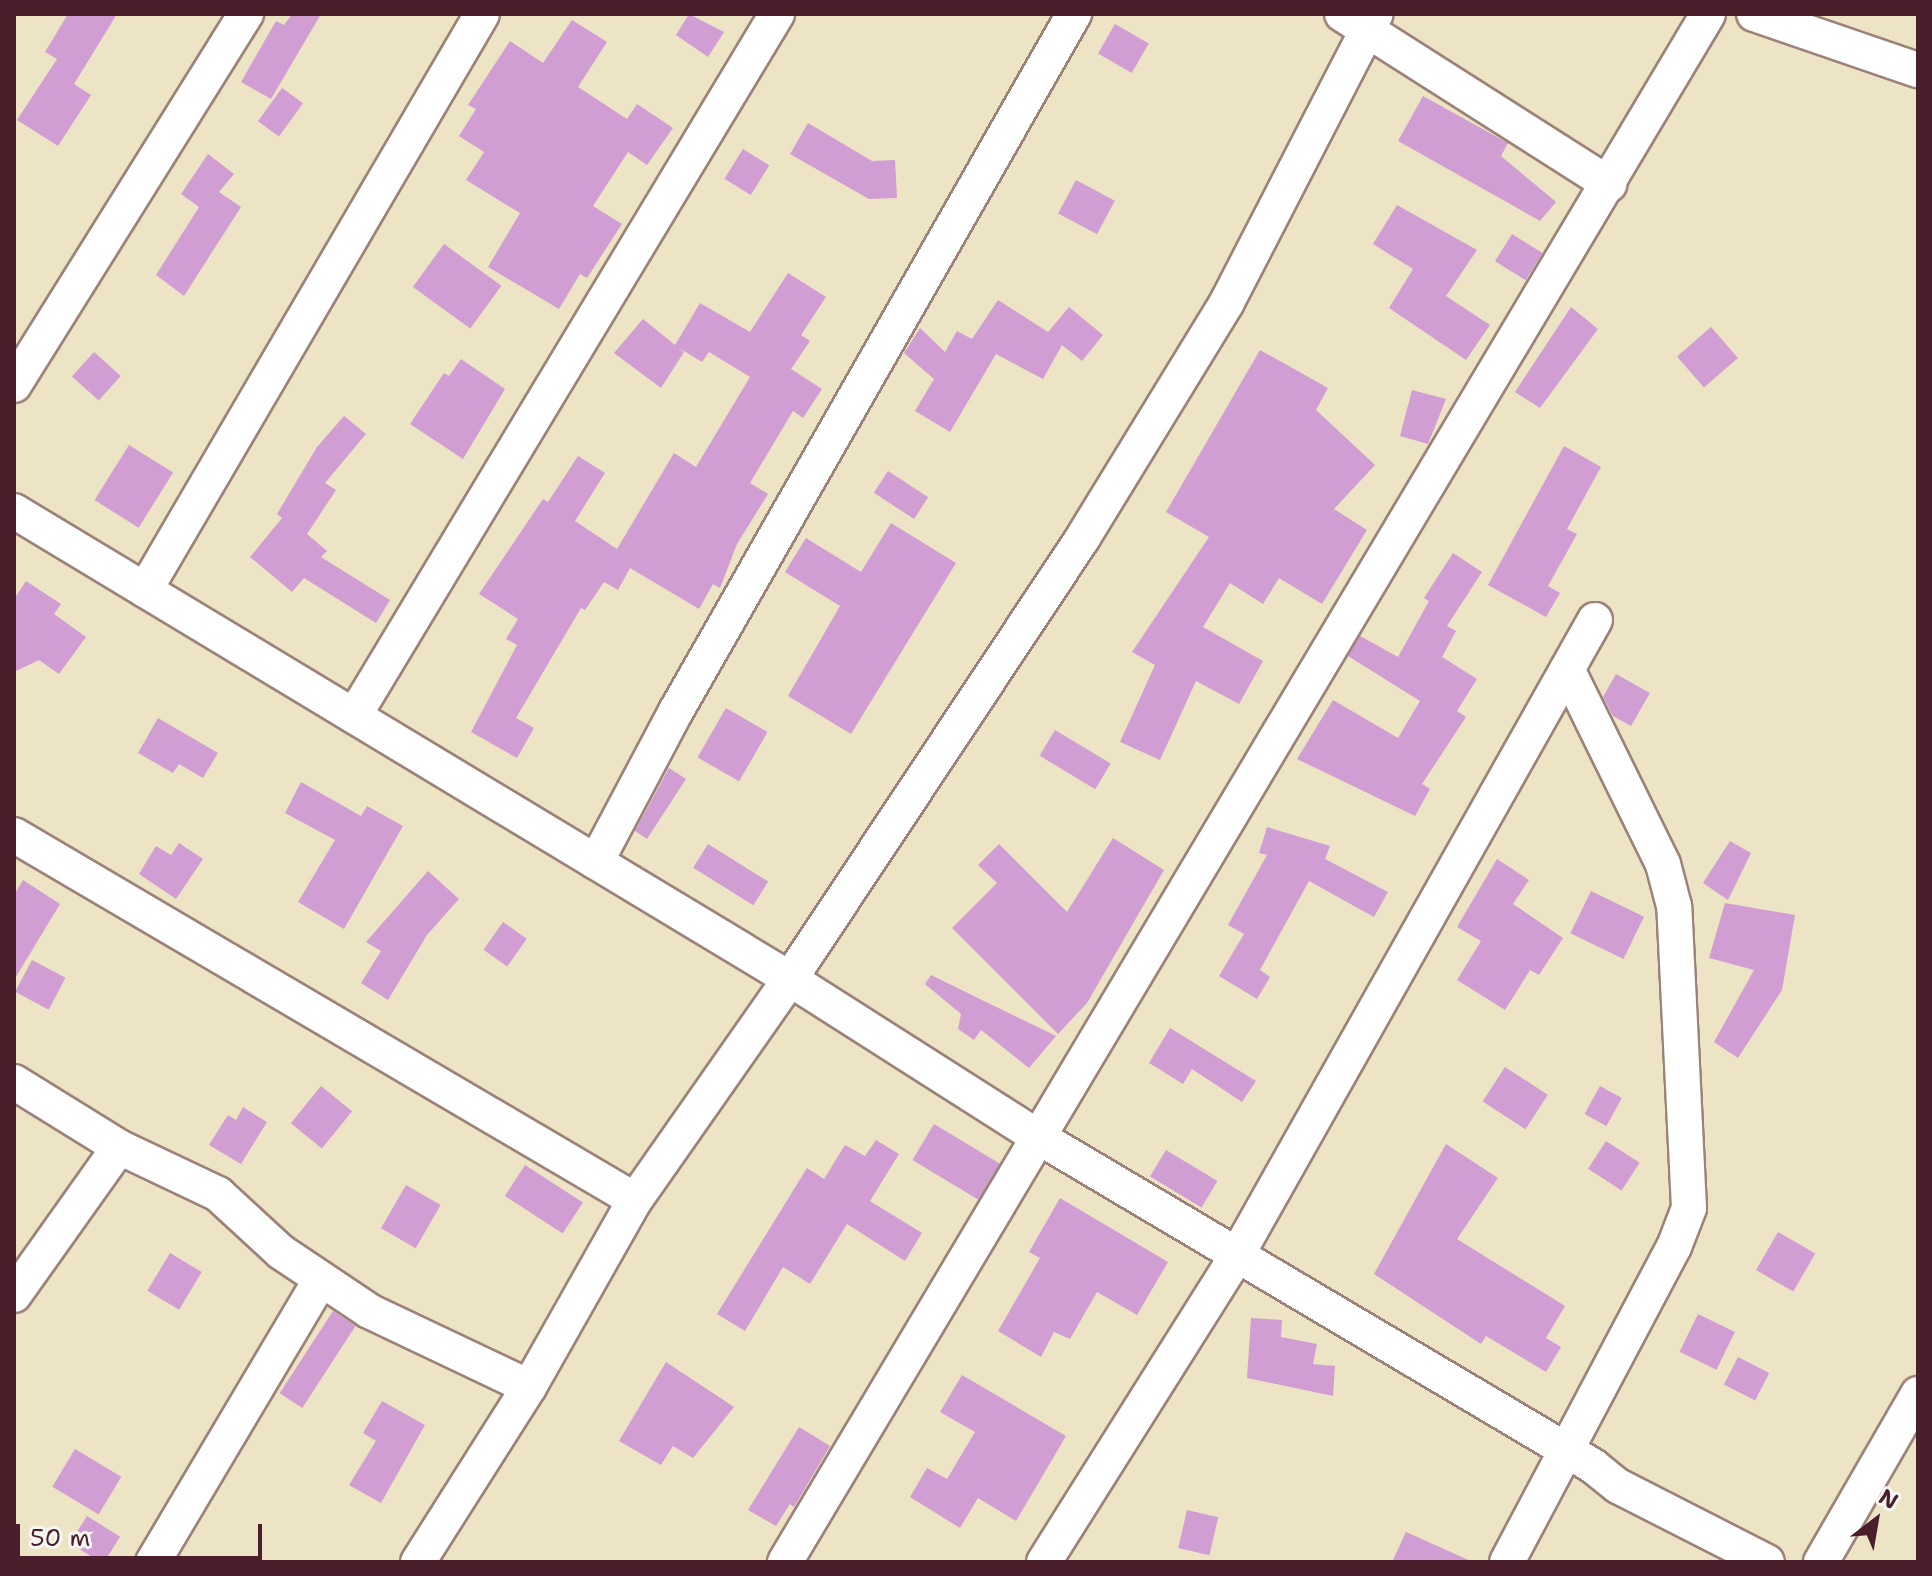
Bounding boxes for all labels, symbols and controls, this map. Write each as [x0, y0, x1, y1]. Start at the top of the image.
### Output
north arrow [1836, 1480, 1916, 1560]
text: N [1874, 1482, 1904, 1516]
scale bar [20, 1508, 266, 1558]
text: 50 m [30, 1522, 90, 1554]

